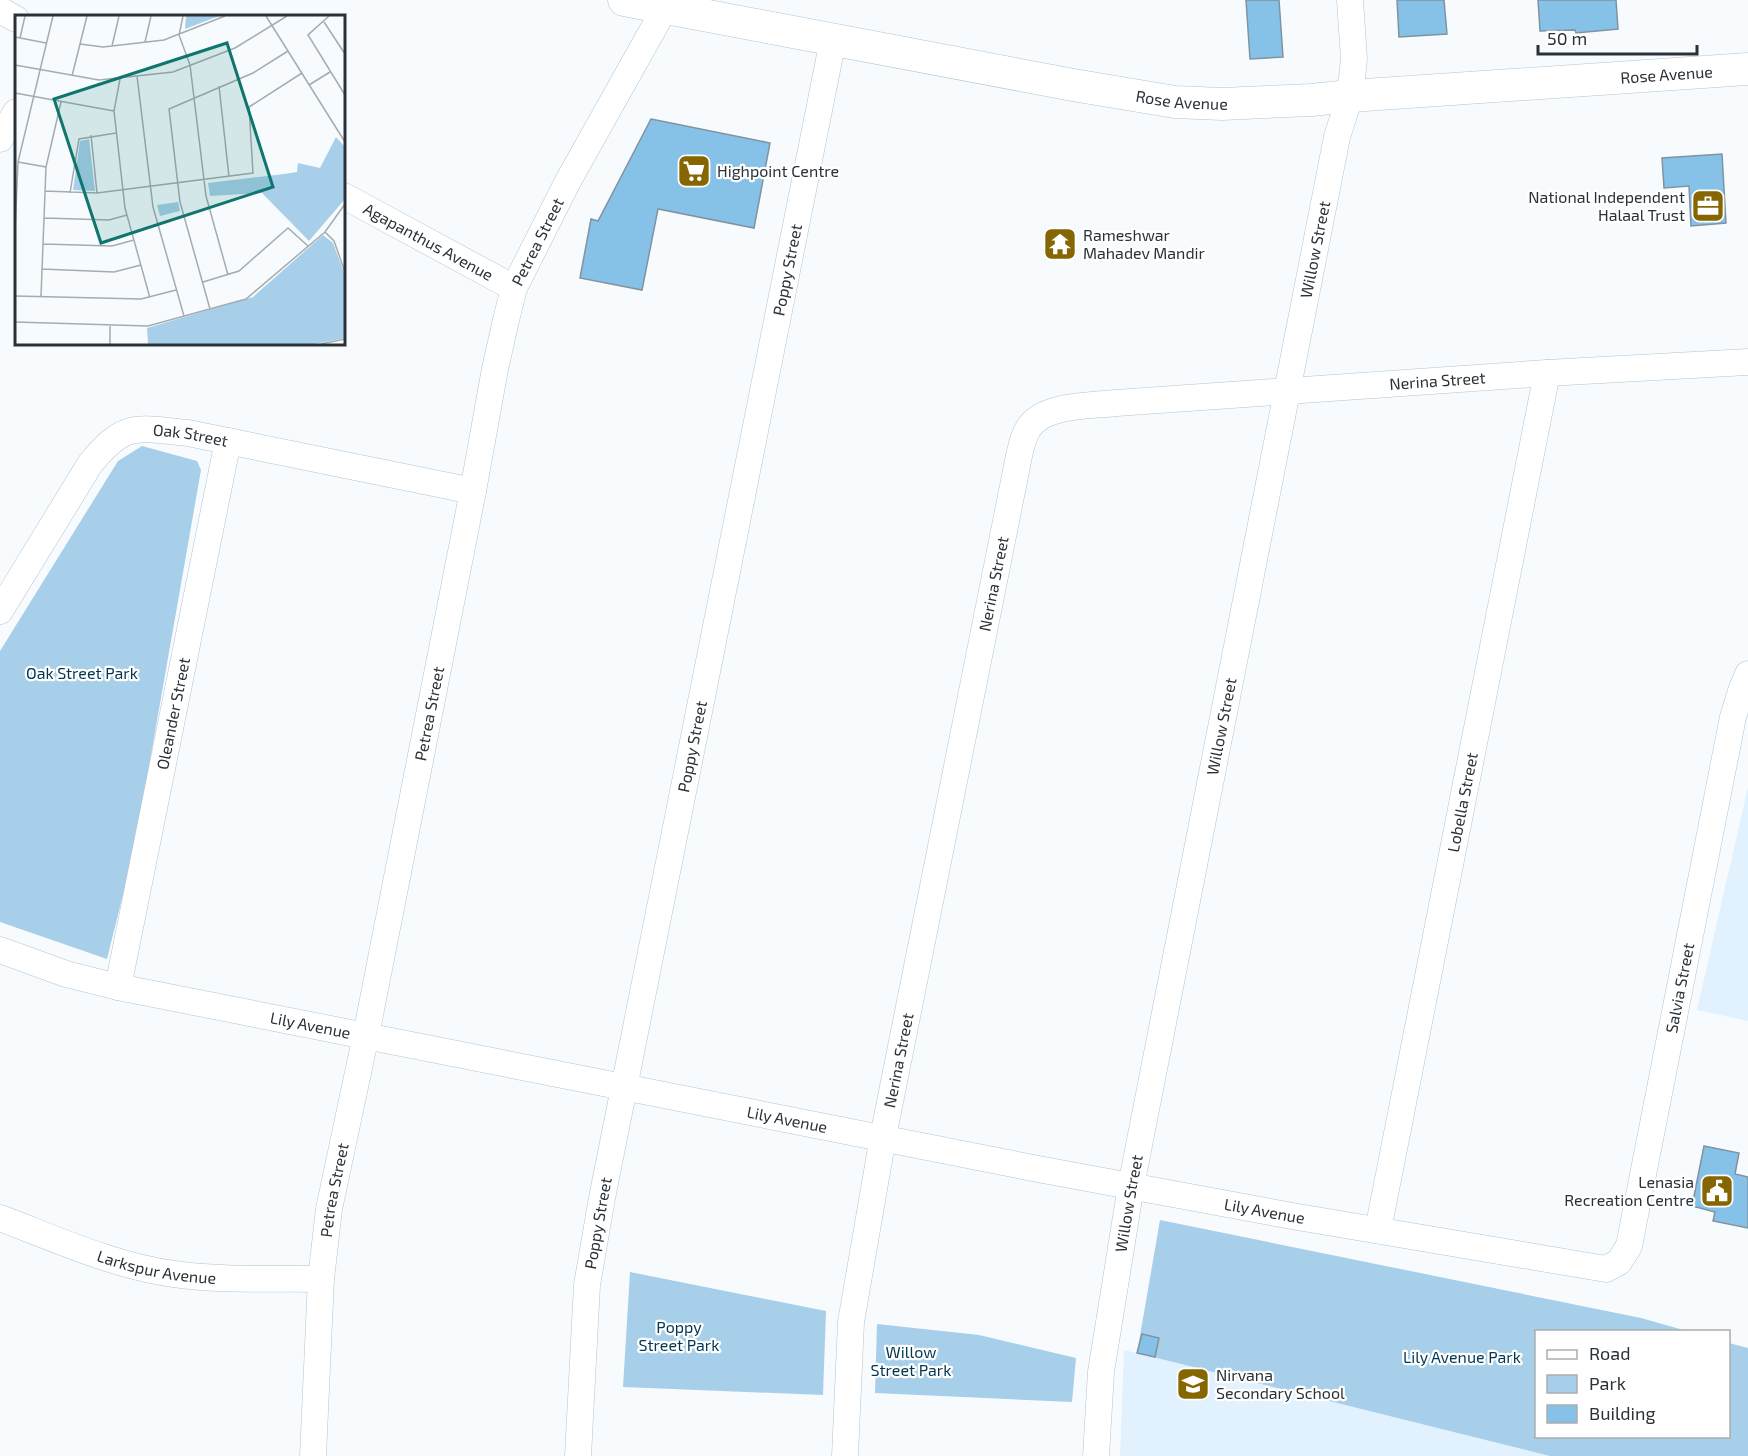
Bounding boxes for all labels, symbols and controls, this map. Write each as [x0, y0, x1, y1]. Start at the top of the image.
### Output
inset map [15, 15, 345, 345]
scale bar [1538, 18, 1697, 56]
text: 50 m [1547, 27, 1587, 49]
street label: Rose Avenue [1620, 61, 1713, 87]
street label: Rose Avenue [1134, 86, 1228, 113]
supermarket icon: Highpoint Centre [676, 153, 712, 189]
place label: Highpoint Centre [717, 161, 839, 180]
place label: National Independent Halaal Trust [1528, 187, 1685, 224]
office icon: National Independent Halaal Trust [1690, 188, 1726, 224]
street label: Petrea Street [507, 194, 567, 288]
street label: Agapanthus Avenue [361, 199, 497, 284]
street label: Willow Street [1296, 199, 1333, 300]
street label: Poppy Street [768, 222, 805, 317]
place label: Rameshwar Mahadev Mandir [1083, 225, 1206, 262]
temple icon: Rameshwar Mahadev Mandir [1042, 226, 1078, 262]
street label: Nerina Street [1389, 367, 1486, 393]
street label: Oak Street [152, 419, 230, 450]
street label: Nerina Street [974, 535, 1012, 633]
street label: Oleander Street [152, 656, 193, 771]
park label: Oak Street Park [26, 663, 138, 682]
street label: Petrea Street [410, 665, 447, 762]
street label: Willow Street [1202, 676, 1240, 776]
street label: Poppy Street [673, 699, 710, 794]
street label: Lobella Street [1443, 751, 1481, 854]
street label: Salvia Street [1661, 941, 1697, 1035]
street label: Lily Avenue [269, 1007, 352, 1042]
street label: Nerina Street [879, 1011, 917, 1109]
street label: Lily Avenue [745, 1102, 829, 1136]
street label: Petrea Street [316, 1141, 352, 1238]
street label: Willow Street [1110, 1153, 1146, 1253]
place label: Lenasia Recreation Centre [1564, 1172, 1694, 1209]
public building icon: Lenasia Recreation Centre [1699, 1173, 1735, 1209]
street label: Poppy Street [580, 1175, 615, 1271]
street label: Lily Avenue [1223, 1194, 1306, 1227]
street label: Larkspur Avenue [95, 1246, 217, 1287]
park label: Poppy Street Park [639, 1317, 719, 1354]
legend [1535, 1330, 1730, 1438]
park label: Willow Street Park [871, 1342, 951, 1379]
text: Road [1589, 1342, 1630, 1364]
park label: Lily Avenue Park [1403, 1347, 1521, 1366]
place label: Nirvana Secondary School [1216, 1365, 1345, 1402]
school or university icon: Nirvana Secondary School [1175, 1366, 1211, 1402]
text: Park [1589, 1372, 1626, 1394]
text: Building [1589, 1402, 1656, 1424]

